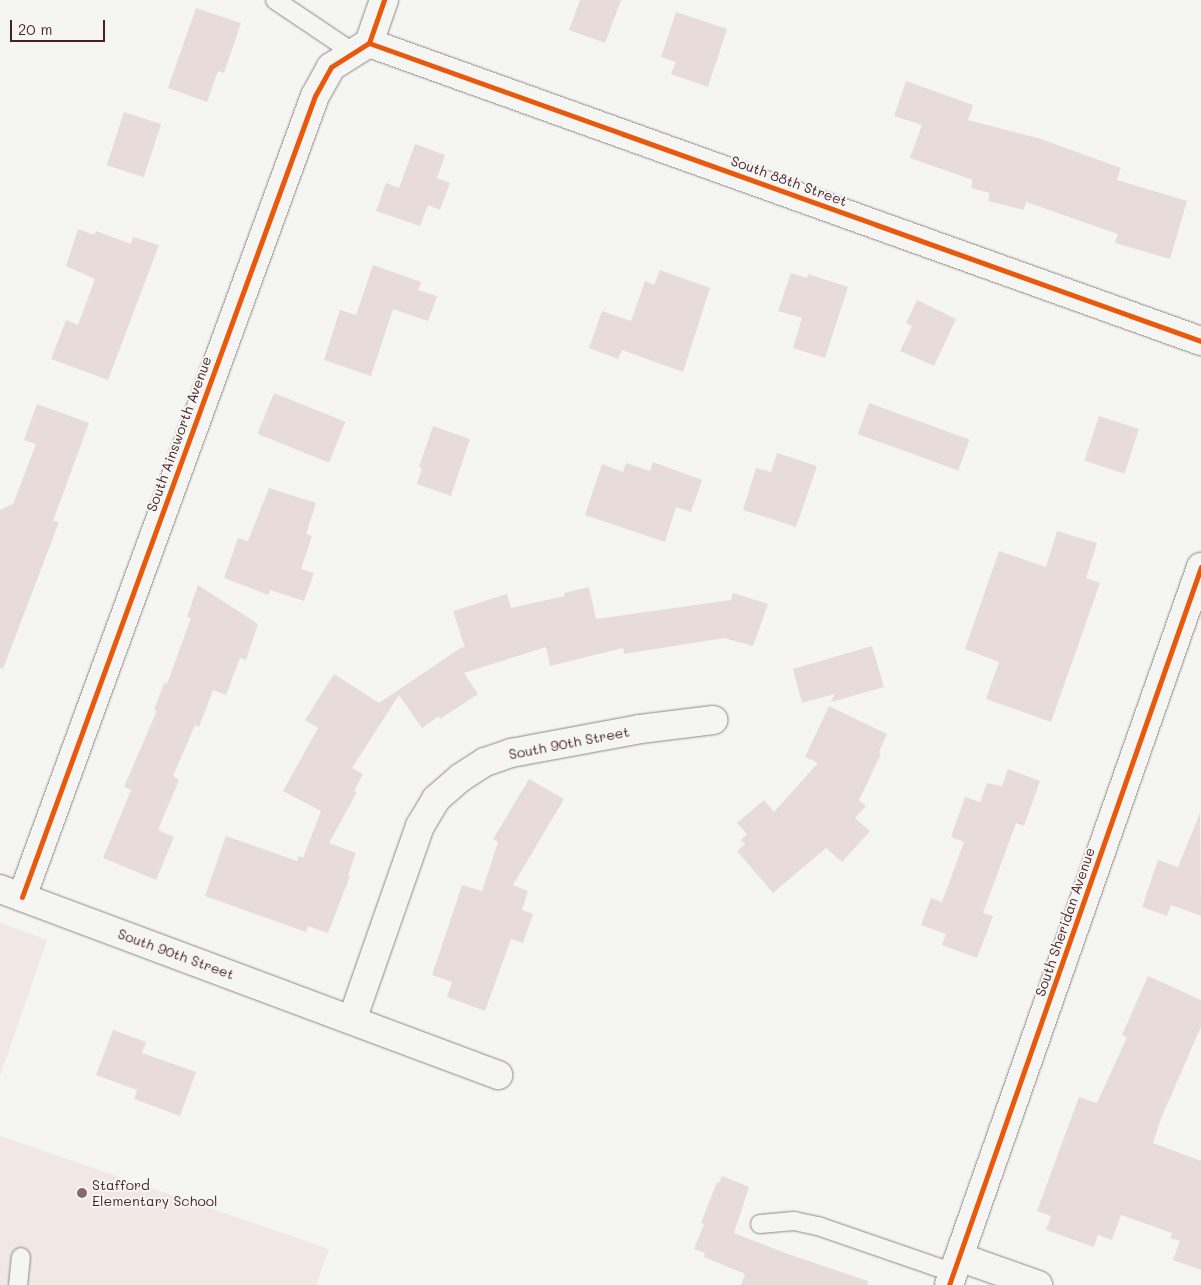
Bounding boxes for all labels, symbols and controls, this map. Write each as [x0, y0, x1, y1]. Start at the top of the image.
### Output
scale bar [12, 10, 108, 42]
text: 20 m [18, 19, 52, 39]
street label: South 88th Street [729, 152, 849, 210]
street label: South Ainsworth Avenue [143, 354, 215, 514]
street label: South 90th Street [507, 723, 631, 763]
street label: South Sheridan Avenue [1032, 845, 1098, 999]
street label: South 90th Street [116, 925, 236, 983]
place label: Stafford Elementary School [92, 1177, 218, 1210]
marker: Stafford Elementary School [76, 1187, 88, 1199]

